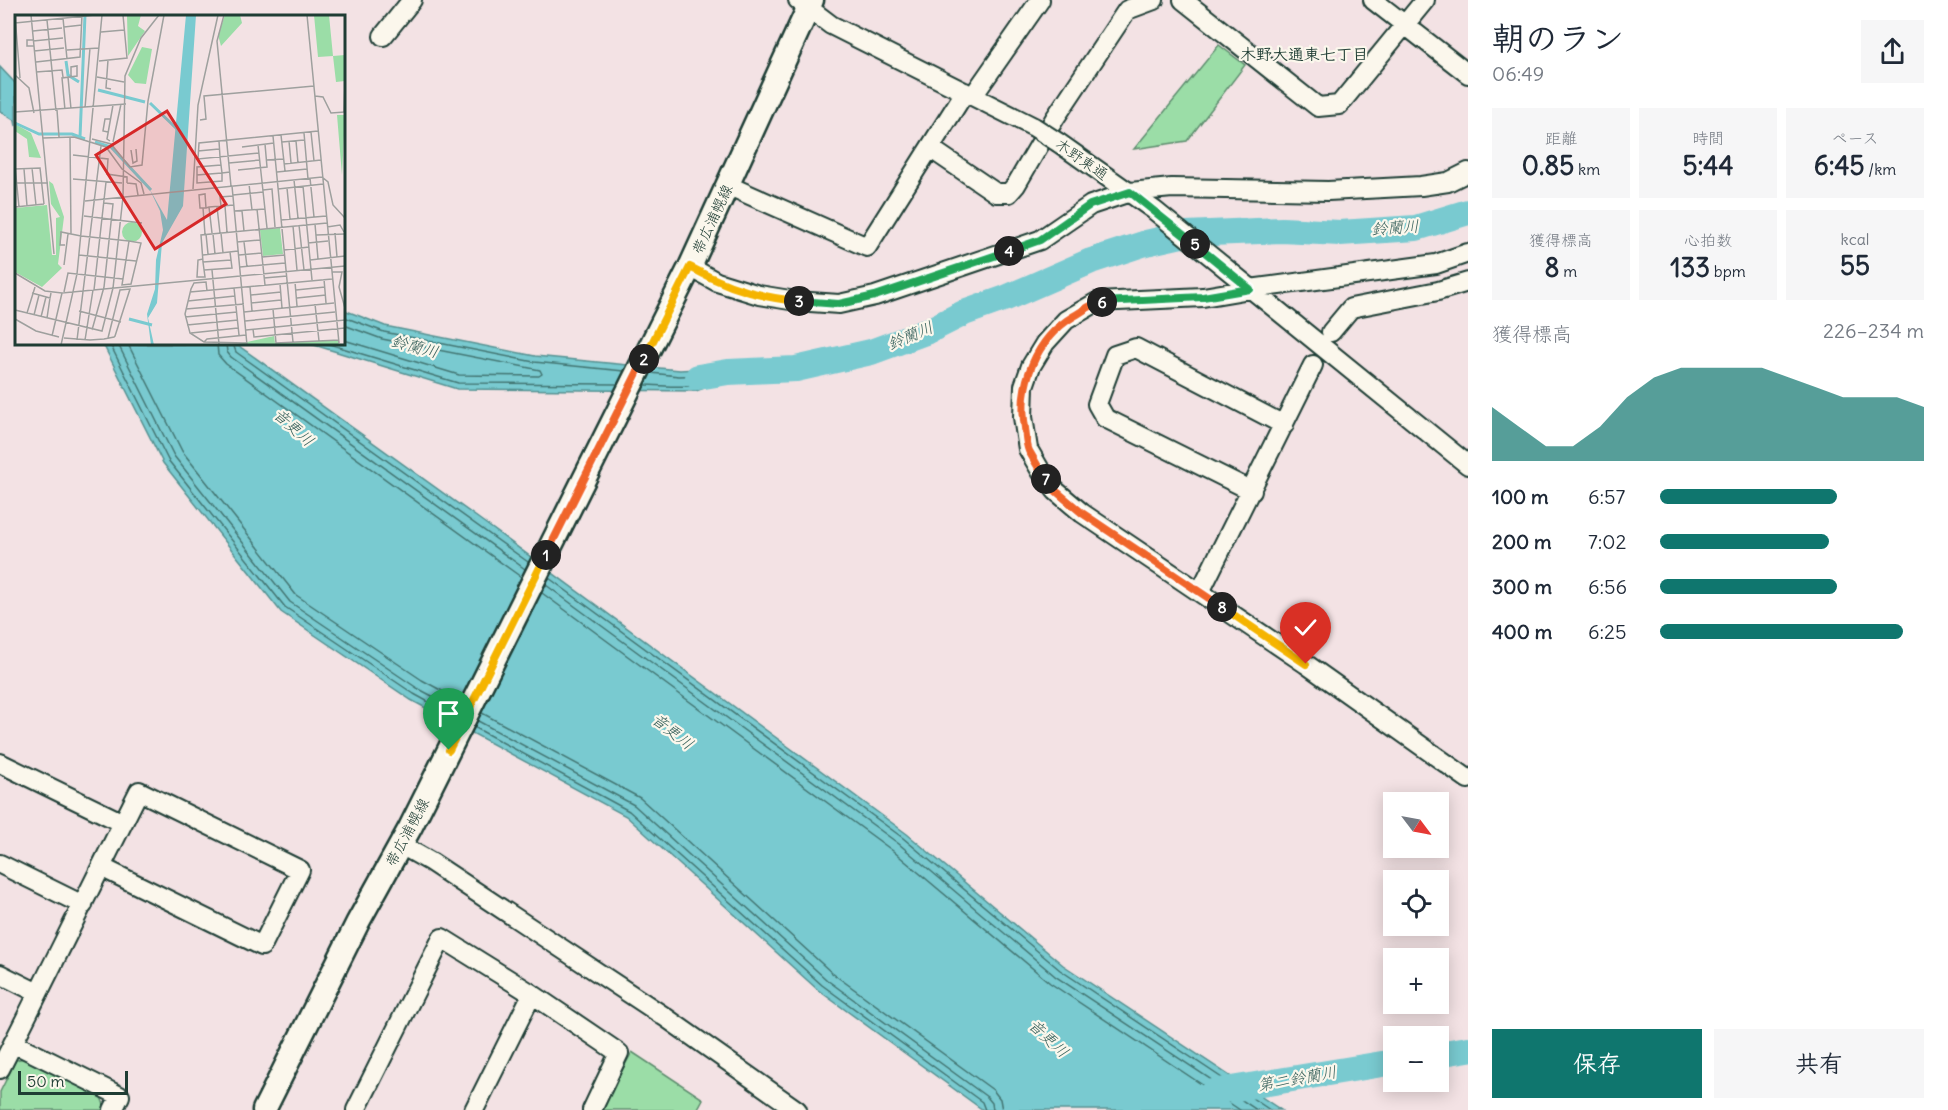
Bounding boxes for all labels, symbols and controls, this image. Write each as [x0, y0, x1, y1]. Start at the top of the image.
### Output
inset map [15, 15, 345, 345]
text: 朝のラン [1492, 17, 1624, 59]
button: share [1861, 20, 1924, 83]
district label: 木野大通東七丁目 [1240, 44, 1368, 64]
text: 06:49 [1492, 61, 1544, 86]
text: 距離 [1545, 128, 1577, 148]
text: 時間 [1692, 128, 1724, 148]
text: ペース [1831, 128, 1879, 148]
street label: 木野東通 [1052, 134, 1112, 184]
text: 0.85 [1522, 149, 1574, 182]
text: 5:44 [1683, 149, 1733, 182]
text: 6:45 [1814, 149, 1865, 182]
text: km [1574, 159, 1600, 179]
text: /km [1865, 159, 1896, 179]
street label: 帯広浦幌線 [688, 181, 736, 257]
water label: 鈴蘭川 [1370, 215, 1420, 239]
pin: 5 [1180, 229, 1210, 259]
text: kcal [1841, 229, 1869, 249]
text: 獲得標高 [1529, 230, 1593, 250]
text: 心拍数 [1684, 230, 1732, 250]
text: 5 [1190, 234, 1200, 254]
pin: 4 [994, 236, 1024, 266]
text: 4 [1004, 241, 1014, 261]
text: 55 [1840, 249, 1870, 282]
text: 8 [1545, 251, 1560, 284]
text: 133 [1670, 251, 1710, 284]
text: m [1560, 261, 1577, 281]
text: bpm [1710, 261, 1746, 281]
pin: 3 [784, 286, 814, 316]
pin: 6 [1087, 287, 1117, 317]
text: 3 [794, 291, 804, 311]
text: 6 [1097, 292, 1107, 312]
water label: 鈴蘭川 [884, 316, 936, 354]
text: 226–234 m [1823, 318, 1924, 343]
text: 獲得標高 [1492, 321, 1572, 346]
water label: 鈴蘭川 [389, 330, 441, 362]
pin: 2 [629, 344, 659, 374]
text: 2 [640, 349, 648, 369]
water label: 音更川 [269, 404, 319, 450]
pin: 7 [1031, 464, 1061, 494]
text: 7 [1042, 469, 1050, 489]
text: 100 m [1492, 484, 1549, 509]
text: 6:57 [1588, 484, 1625, 509]
text: 200 m [1492, 529, 1552, 554]
text: 7:02 [1588, 529, 1626, 554]
pin: 1 [531, 540, 561, 570]
text: 1 [543, 545, 549, 565]
text: 300 m [1492, 574, 1552, 599]
text: 6:56 [1588, 574, 1627, 599]
pin: 8 [1207, 592, 1237, 622]
text: 8 [1217, 597, 1227, 617]
pin [1280, 602, 1331, 664]
icon: check [1289, 611, 1322, 644]
text: 400 m [1492, 619, 1552, 644]
text: 6:25 [1588, 619, 1627, 644]
pin [423, 688, 474, 750]
icon: arrive [432, 697, 465, 730]
water label: 音更川 [648, 708, 698, 754]
north arrow [1383, 792, 1449, 858]
map controls [1383, 792, 1449, 1092]
street label: 帯広浦幌線 [381, 794, 433, 870]
button: locate [1383, 870, 1449, 936]
button: + [1383, 948, 1449, 1014]
water label: 音更川 [1025, 1014, 1073, 1062]
button: − [1383, 1026, 1449, 1092]
button: 保存 [1492, 1029, 1702, 1098]
button: 共有 [1714, 1029, 1924, 1098]
water label: 第二鈴蘭川 [1256, 1061, 1338, 1095]
scale bar [18, 1068, 128, 1096]
text: 50 m [27, 1071, 65, 1091]

